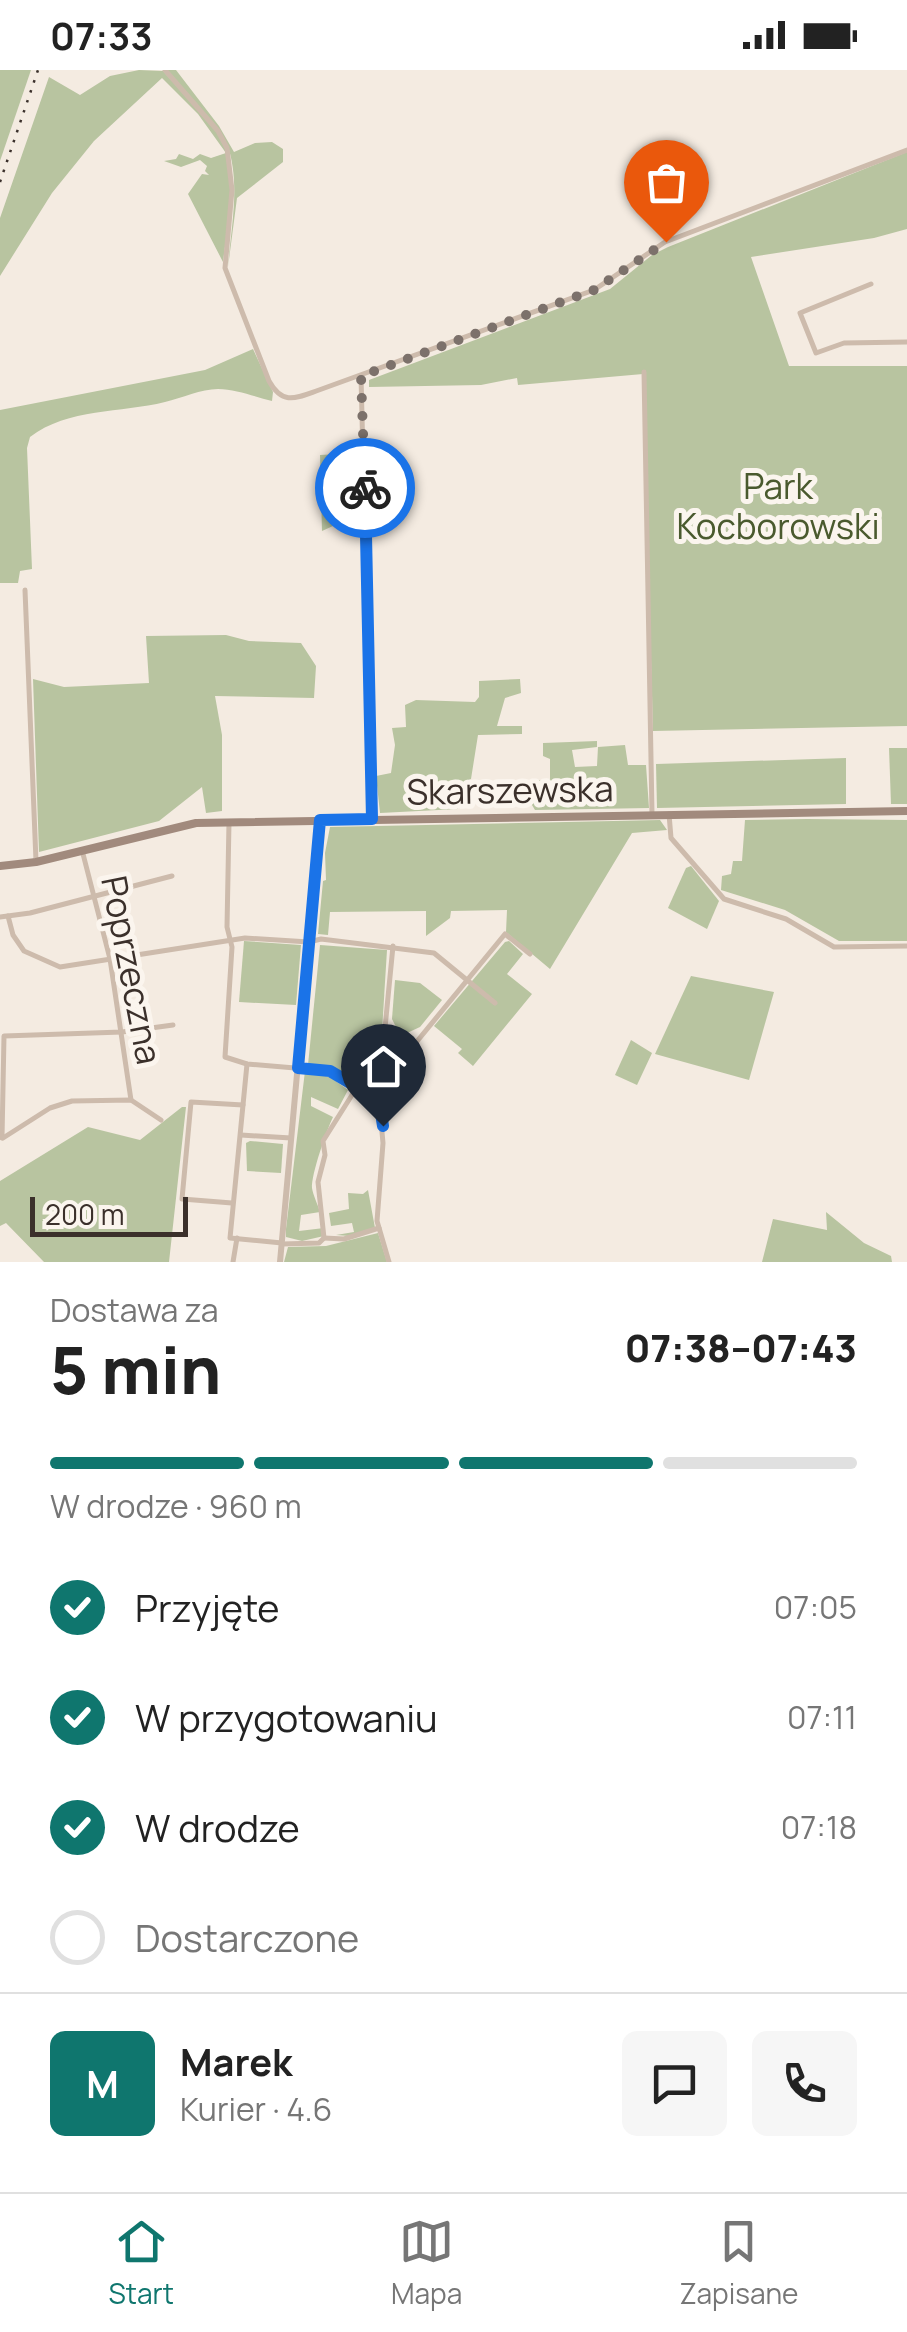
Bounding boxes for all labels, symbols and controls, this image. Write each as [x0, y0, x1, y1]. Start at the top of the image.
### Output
text: 07:33 [50, 9, 153, 61]
pin [624, 140, 709, 243]
icon: bag [639, 155, 694, 210]
courier [315, 438, 415, 538]
icon: bike [338, 461, 393, 516]
park label: Park Kocborowski [676, 462, 880, 550]
street label: Skarszewska [406, 764, 614, 816]
street label: Poprzeczna [90, 872, 174, 1068]
pin [341, 1024, 426, 1127]
icon: home [356, 1039, 411, 1094]
scale bar [30, 1192, 188, 1236]
text: 200 m [45, 1195, 124, 1233]
text: Dostawa za [50, 1288, 219, 1332]
text: 07:38–07:43 [625, 1321, 857, 1373]
text: 5 min [50, 1325, 221, 1414]
text: W drodze · 960 m [50, 1484, 302, 1528]
icon: check [50, 1580, 105, 1635]
text: Przyjęte [135, 1581, 280, 1633]
text: 07:05 [774, 1585, 857, 1629]
icon: check [50, 1690, 105, 1745]
text: W przygotowaniu [135, 1691, 438, 1743]
text: 07:11 [787, 1695, 857, 1739]
icon: check [50, 1800, 105, 1855]
text: W drodze [135, 1801, 300, 1853]
text: 07:18 [781, 1805, 857, 1849]
text: Dostarczone [135, 1911, 359, 1963]
button: chat [622, 2031, 727, 2136]
button: phone [752, 2031, 857, 2136]
text: Marek [180, 2035, 292, 2087]
text: M [86, 2057, 119, 2109]
text: Kurier · 4.6 [180, 2087, 332, 2131]
tab: Start [109, 2214, 174, 2312]
tab: Mapa [391, 2214, 462, 2312]
tab: Zapisane [679, 2214, 798, 2312]

